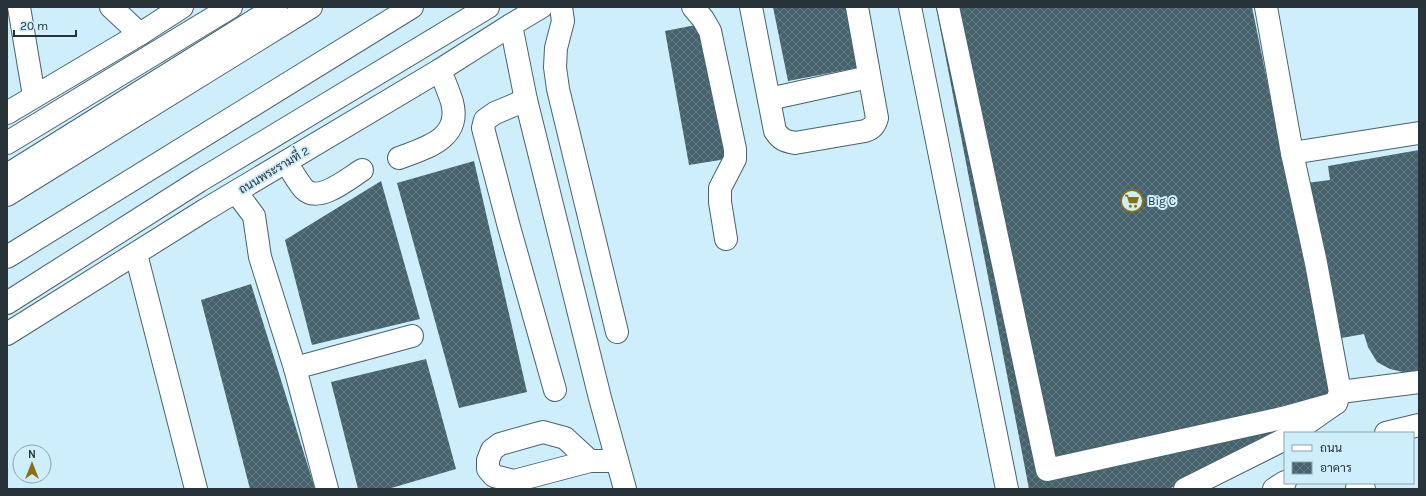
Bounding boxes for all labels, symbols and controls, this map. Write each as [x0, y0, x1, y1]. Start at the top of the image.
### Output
scale bar [14, 12, 76, 38]
text: 20 m [20, 19, 48, 33]
street label: ถนนพระรามที่ 2 [234, 140, 312, 197]
supermarket icon: Big C [1119, 188, 1145, 214]
place label: Big C [1148, 194, 1176, 208]
legend [1284, 432, 1414, 484]
text: ถนน [1320, 441, 1343, 455]
north arrow [12, 444, 52, 484]
text: N [28, 448, 36, 461]
text: อาคาร [1320, 461, 1352, 475]

